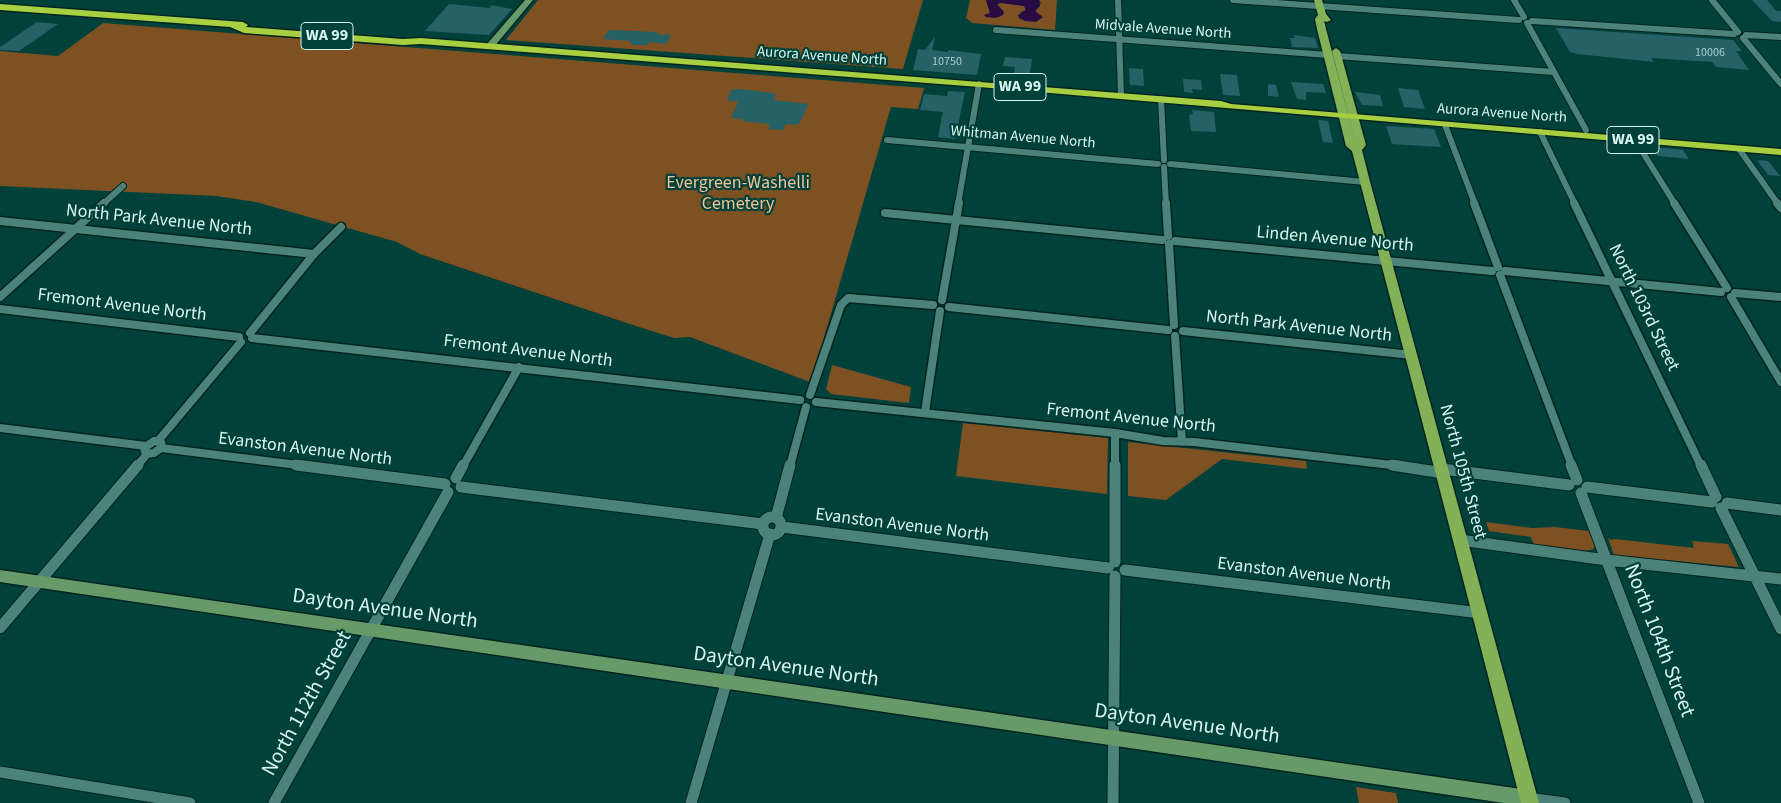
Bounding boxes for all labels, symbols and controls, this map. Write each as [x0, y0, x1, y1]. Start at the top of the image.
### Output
street label: Midvale Avenue North [1094, 16, 1232, 44]
road number: WA 99 [301, 22, 353, 50]
street label: Aurora Avenue North [756, 43, 888, 71]
house number: 10006 [1695, 46, 1725, 60]
house number: 10750 [932, 55, 962, 69]
road number: WA 99 [994, 74, 1046, 100]
street label: Aurora Avenue North [1436, 100, 1568, 128]
street label: Whitman Avenue North [950, 123, 1096, 153]
road number: WA 99 [1607, 126, 1659, 154]
park label: Evergreen-Washelli Cemetery [666, 173, 810, 215]
street label: North Park Avenue North [65, 200, 253, 242]
street label: Linden Avenue North [1255, 222, 1415, 258]
street label: North 103rd Street [1603, 241, 1683, 375]
street label: Fremont Avenue North [36, 285, 208, 327]
street label: North Park Avenue North [1205, 306, 1393, 348]
street label: Fremont Avenue North [442, 331, 614, 373]
street label: Fremont Avenue North [1045, 399, 1217, 439]
street label: North 105th Street [1434, 402, 1490, 542]
street label: Evanston Avenue North [217, 429, 393, 471]
street label: Evanston Avenue North [814, 505, 990, 547]
street label: Evanston Avenue North [1216, 554, 1392, 596]
street label: North 104th Street [1617, 561, 1699, 721]
street label: Dayton Avenue North [291, 585, 479, 635]
street label: North 112th Street [258, 627, 358, 781]
street label: Dayton Avenue North [692, 643, 880, 693]
street label: Dayton Avenue North [1093, 700, 1281, 750]

